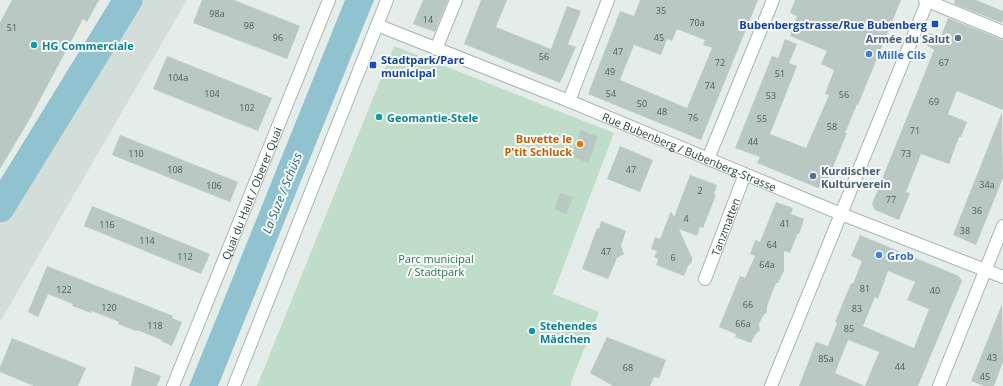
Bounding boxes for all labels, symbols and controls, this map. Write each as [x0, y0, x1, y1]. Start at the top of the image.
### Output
house number: 35 [656, 4, 666, 17]
house number: 98a [209, 7, 225, 20]
house number: 14 [423, 13, 433, 26]
house number: 70a [689, 16, 705, 29]
place label: Bubenbergstrasse/Rue Bubenberg [739, 17, 928, 32]
house number: 98 [244, 19, 254, 32]
marker: Bubenbergstrasse/Rue Bubenberg [930, 19, 940, 29]
house number: 51 [7, 21, 17, 34]
house number: 96 [273, 31, 283, 44]
house number: 45 [654, 31, 664, 44]
place label: Armée du Salut [866, 31, 950, 46]
marker: Armée du Salut [953, 33, 963, 43]
place label: HG Commerciale [42, 38, 134, 53]
marker: HG Commerciale [29, 40, 39, 50]
house number: 47 [613, 45, 623, 58]
place label: Mille Cils [877, 47, 927, 62]
marker: Mille Cils [864, 49, 874, 59]
house number: 56 [539, 50, 549, 63]
place label: Stadtpark/Parc municipal [381, 52, 465, 80]
house number: 72 [715, 56, 725, 69]
house number: 67 [939, 56, 949, 69]
marker: Stadtpark/Parc municipal [368, 60, 378, 70]
house number: 49 [605, 65, 615, 78]
house number: 51 [775, 67, 785, 80]
house number: 104a [168, 71, 188, 84]
house number: 74 [705, 79, 715, 92]
house number: 104 [204, 87, 220, 100]
house number: 54 [606, 87, 616, 100]
house number: 56 [839, 88, 849, 101]
house number: 53 [766, 89, 776, 102]
house number: 69 [929, 95, 939, 108]
house number: 50 [637, 97, 647, 110]
house number: 102 [239, 101, 255, 114]
house number: 48 [657, 105, 667, 118]
street label: Rue Bubenberg / Bubenberg-Strasse [600, 108, 779, 194]
place label: Geomantie-Stele [387, 110, 479, 125]
house number: 76 [688, 111, 698, 124]
marker: Geomantie-Stele [374, 112, 384, 122]
house number: 55 [757, 112, 767, 125]
house number: 58 [827, 120, 837, 133]
house number: 71 [910, 124, 920, 137]
street label: Quai du Haut / Oberer Quai [217, 125, 284, 262]
place label: Buvette le P'tit Schluck [504, 131, 572, 159]
house number: 44 [748, 135, 758, 148]
marker: Buvette le P'tit Schluck [575, 139, 585, 149]
house number: 110 [128, 147, 144, 160]
house number: 73 [901, 147, 911, 160]
water label: La Suze / Schüss [258, 150, 306, 236]
house number: 108 [167, 163, 183, 176]
house number: 47 [626, 163, 636, 176]
place label: Kurdischer Kulturverein [821, 163, 891, 191]
marker: Kurdischer Kulturverein [808, 171, 818, 181]
house number: 34a [979, 178, 995, 191]
house number: 106 [206, 179, 222, 192]
house number: 2 [697, 184, 703, 197]
house number: 77 [886, 193, 896, 206]
street label: Tanzmatten [707, 195, 743, 258]
house number: 36 [972, 204, 982, 217]
house number: 4 [683, 212, 689, 225]
house number: 41 [780, 217, 790, 230]
house number: 116 [99, 218, 115, 231]
house number: 38 [960, 224, 970, 237]
house number: 114 [139, 234, 155, 247]
house number: 64 [767, 238, 777, 251]
house number: 47 [601, 245, 611, 258]
place label: Grob [887, 248, 914, 263]
house number: 112 [177, 250, 193, 263]
marker: Grob [874, 250, 884, 260]
park label: Parc municipal / Stadtpark [398, 251, 474, 279]
house number: 6 [670, 251, 676, 264]
house number: 64a [759, 258, 775, 271]
house number: 81 [860, 282, 870, 295]
house number: 122 [56, 283, 72, 296]
house number: 40 [930, 284, 940, 297]
house number: 66 [743, 298, 753, 311]
house number: 120 [101, 301, 117, 314]
house number: 83 [852, 302, 862, 315]
house number: 66a [735, 317, 751, 330]
place label: Stehendes Mädchen [540, 318, 598, 346]
house number: 118 [147, 319, 163, 332]
house number: 85 [844, 322, 854, 335]
marker: Stehendes Mädchen [527, 326, 537, 336]
house number: 43 [987, 351, 997, 364]
house number: 85a [818, 352, 834, 365]
house number: 44 [895, 360, 905, 373]
house number: 68 [623, 361, 633, 374]
house number: 45 [980, 370, 990, 383]

